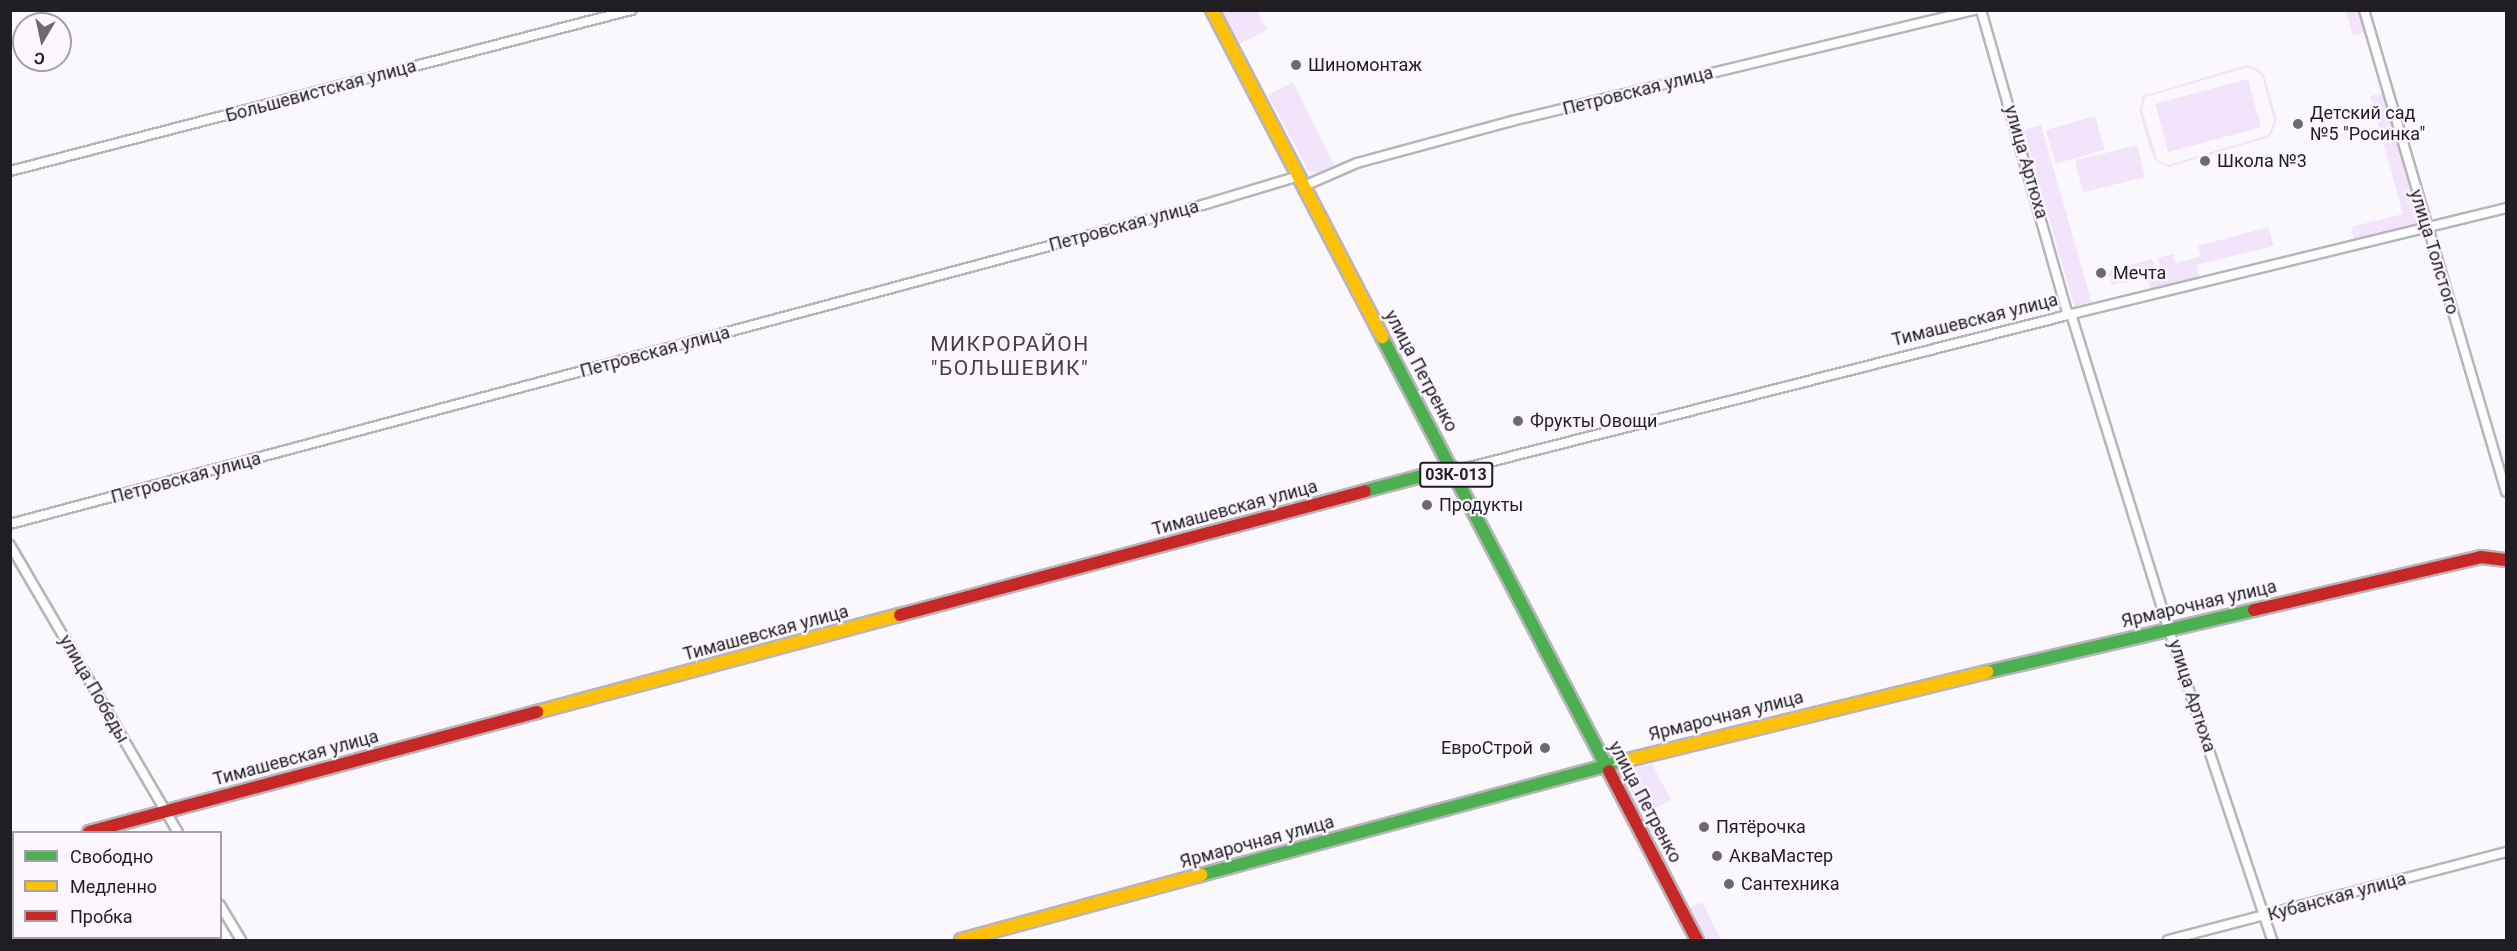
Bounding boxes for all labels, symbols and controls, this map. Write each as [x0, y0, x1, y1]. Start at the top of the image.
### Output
north arrow [12, 12, 72, 72]
text: С [33, 48, 46, 68]
place label: Шиномонтаж [1308, 54, 1422, 76]
street label: Большевистская улица [223, 55, 419, 127]
marker: Шиномонтаж [1289, 58, 1303, 72]
street label: Петровская улица [1561, 62, 1715, 120]
street label: улица Артюха [1999, 103, 2053, 221]
place label: Детский сад №5 "Росинка" [2310, 103, 2425, 146]
marker: Детский сад №5 "Росинка" [2291, 117, 2305, 131]
place label: Школа №3 [2217, 150, 2307, 172]
marker: Школа №3 [2198, 154, 2212, 168]
street label: улица Толстого [2405, 187, 2463, 317]
street label: Петровская улица [1047, 196, 1201, 256]
place label: Мечта [2113, 262, 2166, 284]
marker: Мечта [2094, 266, 2108, 280]
street label: Тимашевская улица [1890, 289, 2060, 351]
street label: улица Петренко [1380, 306, 1462, 436]
street label: Петровская улица [578, 322, 732, 382]
district label: МИКРОРАЙОН "БОЛЬШЕВИК" [930, 331, 1090, 381]
place label: Фрукты Овощи [1530, 410, 1657, 432]
marker: Фрукты Овощи [1511, 414, 1525, 428]
street label: Петровская улица [109, 448, 263, 508]
road number: 03К-013 [1418, 462, 1494, 488]
street label: Тимашевская улица [1150, 476, 1320, 540]
place label: Продукты [1439, 494, 1523, 516]
marker: Продукты [1420, 498, 1434, 512]
street label: Ярмарочная улица [2119, 576, 2279, 632]
street label: Тимашевская улица [681, 601, 851, 665]
street label: улица Победы [54, 631, 134, 747]
street label: улица Артюха [2164, 637, 2220, 755]
street label: Ярмарочная улица [1646, 686, 1806, 746]
street label: Тимашевская улица [211, 726, 381, 790]
place label: ЕвроСтрой [1441, 737, 1533, 759]
street label: улица Петренко [1604, 737, 1686, 867]
marker: ЕвроСтрой [1538, 741, 1552, 755]
street label: Ярмарочная улица [1178, 811, 1336, 873]
place label: Пятёрочка [1716, 816, 1806, 838]
marker: Пятёрочка [1697, 820, 1711, 834]
legend [12, 831, 222, 939]
place label: АкваМастер [1729, 845, 1833, 867]
text: Свободно [70, 846, 153, 867]
marker: АкваМастер [1710, 849, 1724, 863]
street label: Кубанская улица [2265, 868, 2409, 926]
place label: Сантехника [1741, 873, 1840, 895]
text: Медленно [70, 876, 157, 897]
marker: Сантехника [1722, 877, 1736, 891]
text: Пробка [70, 906, 133, 927]

